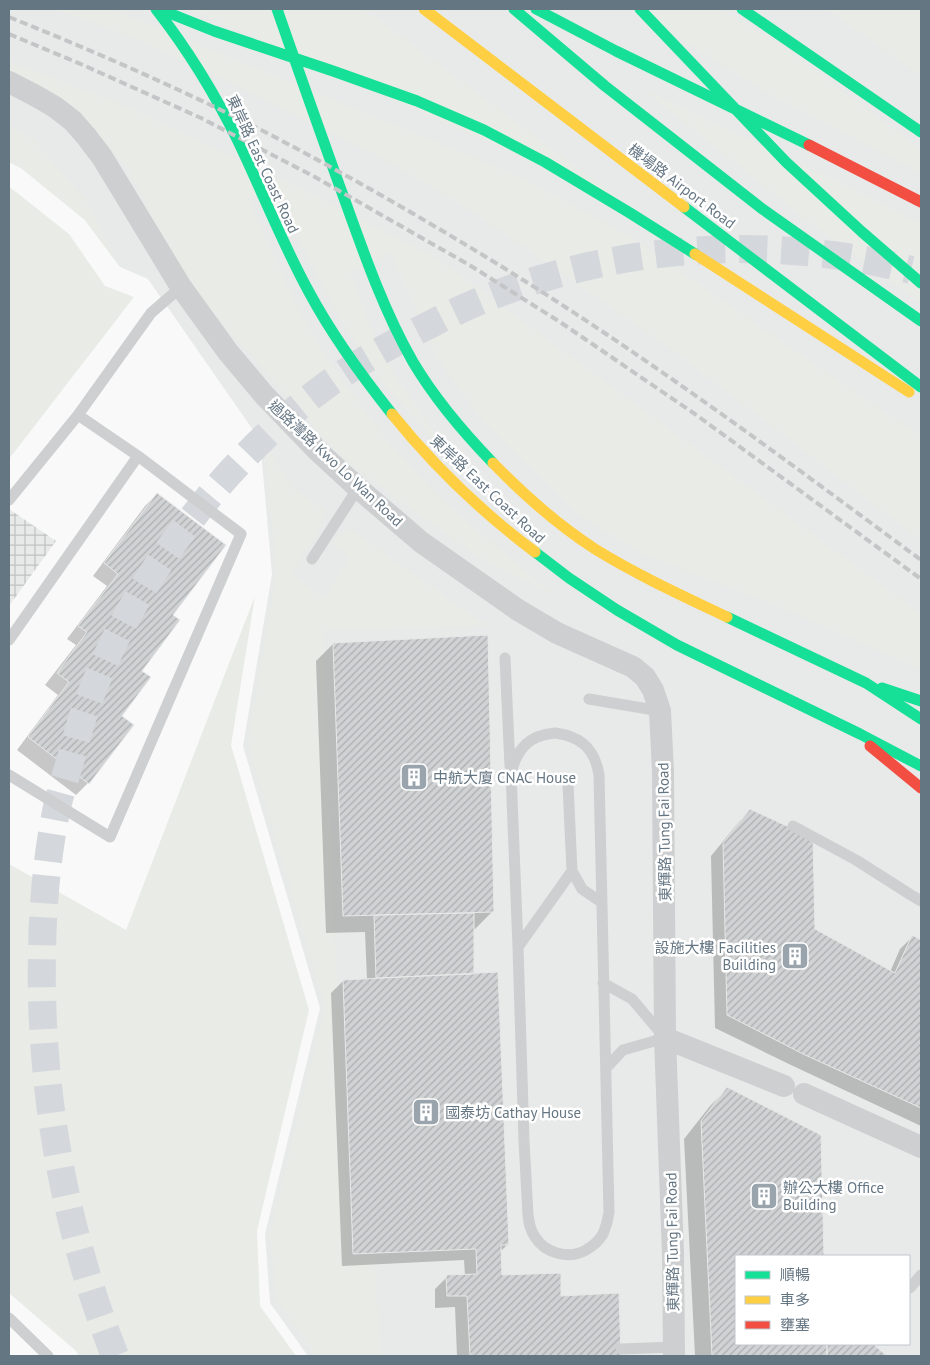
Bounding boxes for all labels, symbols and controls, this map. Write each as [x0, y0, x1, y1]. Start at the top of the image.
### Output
street label: 東岸路 East Coast Road [223, 92, 303, 236]
street label: 機場路 Airport Road [625, 139, 739, 233]
street label: 過路灣路 Kwo Lo Wan Road [265, 396, 407, 530]
street label: 東岸路 East Coast Road [426, 431, 550, 547]
building icon: 中航大廈 CNAC House [399, 762, 429, 792]
street label: 東輝路 Tung Fai Road [653, 762, 675, 902]
place label: 中航大廈 CNAC House [433, 768, 576, 787]
place label: 設施大樓 Facilities Building [655, 938, 776, 974]
building icon: 設施大樓 Facilities Building [780, 941, 810, 971]
building icon: 國泰坊 Cathay House [411, 1097, 441, 1127]
place label: 國泰坊 Cathay House [445, 1103, 581, 1122]
street label: 東輝路 Tung Fai Road [661, 1172, 683, 1312]
place label: 辦公大樓 Office Building [783, 1178, 884, 1214]
building icon: 辦公大樓 Office Building [749, 1181, 779, 1211]
legend [735, 1255, 910, 1345]
text: 順暢 [780, 1265, 810, 1284]
text: 車多 [780, 1290, 810, 1309]
text: 壅塞 [780, 1315, 810, 1334]

